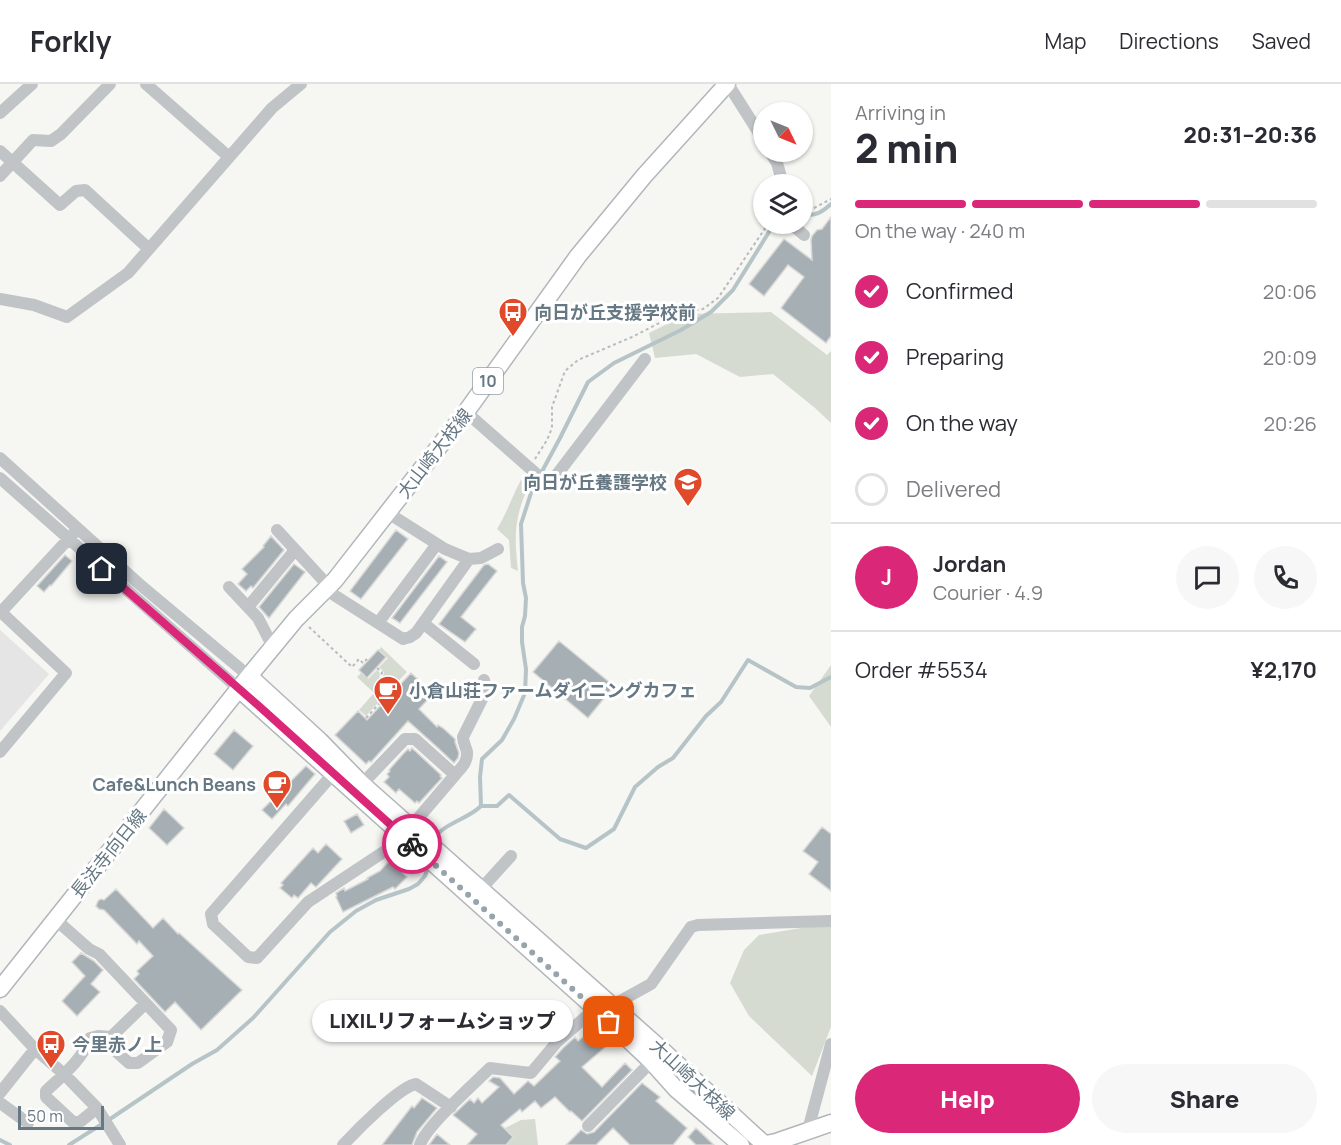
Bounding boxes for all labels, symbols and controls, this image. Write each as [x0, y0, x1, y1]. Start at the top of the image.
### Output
text: Forkly [30, 22, 111, 60]
text: Map [1045, 27, 1086, 55]
text: Directions [1119, 27, 1219, 55]
text: Saved [1252, 27, 1311, 55]
text: Arriving in [855, 99, 946, 126]
north arrow [753, 102, 813, 162]
map controls [753, 102, 813, 234]
text: 20:31–20:36 [1184, 120, 1317, 150]
text: 2 min [855, 121, 958, 175]
button: layers [753, 174, 813, 234]
text: On the way · 240 m [855, 217, 1025, 244]
icon: check [855, 275, 888, 308]
text: Confirmed [906, 276, 1014, 306]
text: 20:06 [1263, 278, 1317, 305]
bus stop icon: 向日が丘支援学校前 [497, 296, 529, 338]
place label: 向日が丘支援学校前 [534, 300, 696, 324]
icon: check [855, 341, 888, 374]
text: Preparing [906, 342, 1004, 372]
text: 20:09 [1263, 344, 1317, 371]
road number: 10 [473, 368, 503, 394]
street label: 大山崎大枝線 [391, 403, 477, 503]
icon: check [855, 407, 888, 440]
text: On the way [906, 408, 1018, 438]
text: 20:26 [1264, 410, 1317, 437]
school or university icon: 向日が丘養護学校 [672, 466, 704, 508]
place label: 向日が丘養護学校 [523, 470, 667, 494]
text: Delivered [906, 474, 1001, 504]
pin [76, 543, 127, 594]
button: chat [1176, 546, 1239, 609]
button: phone [1254, 546, 1317, 609]
text: Jordan [933, 549, 1006, 579]
icon: home [85, 552, 118, 585]
text: J [881, 562, 892, 592]
text: Courier · 4.9 [933, 579, 1043, 606]
text: Order #5534 [855, 655, 988, 685]
text: ¥2,170 [1251, 655, 1317, 685]
cafe icon: 小倉山荘ファームダイニングカフェ [372, 674, 404, 716]
place label: 小倉山荘ファームダイニングカフェ [409, 678, 696, 702]
cafe icon: Cafe&Lunch Beans [261, 768, 293, 810]
place label: Cafe&Lunch Beans [92, 772, 256, 796]
street label: 長法寺向日線 [65, 803, 151, 903]
courier [382, 814, 442, 874]
icon: bike [396, 828, 429, 861]
pin [583, 996, 634, 1047]
callout: LIXILリフォームショップ [312, 1001, 573, 1043]
icon: bag [592, 1005, 625, 1038]
text: LIXILリフォームショップ [329, 1007, 556, 1034]
bus stop icon: 今里赤ノ上 [35, 1028, 67, 1070]
place label: 今里赤ノ上 [72, 1032, 162, 1056]
street label: 大山崎大枝線 [645, 1033, 741, 1125]
button: Help [855, 1064, 1080, 1133]
button: Share [1092, 1064, 1317, 1133]
scale bar [18, 1103, 104, 1130]
text: 50 m [27, 1105, 63, 1127]

